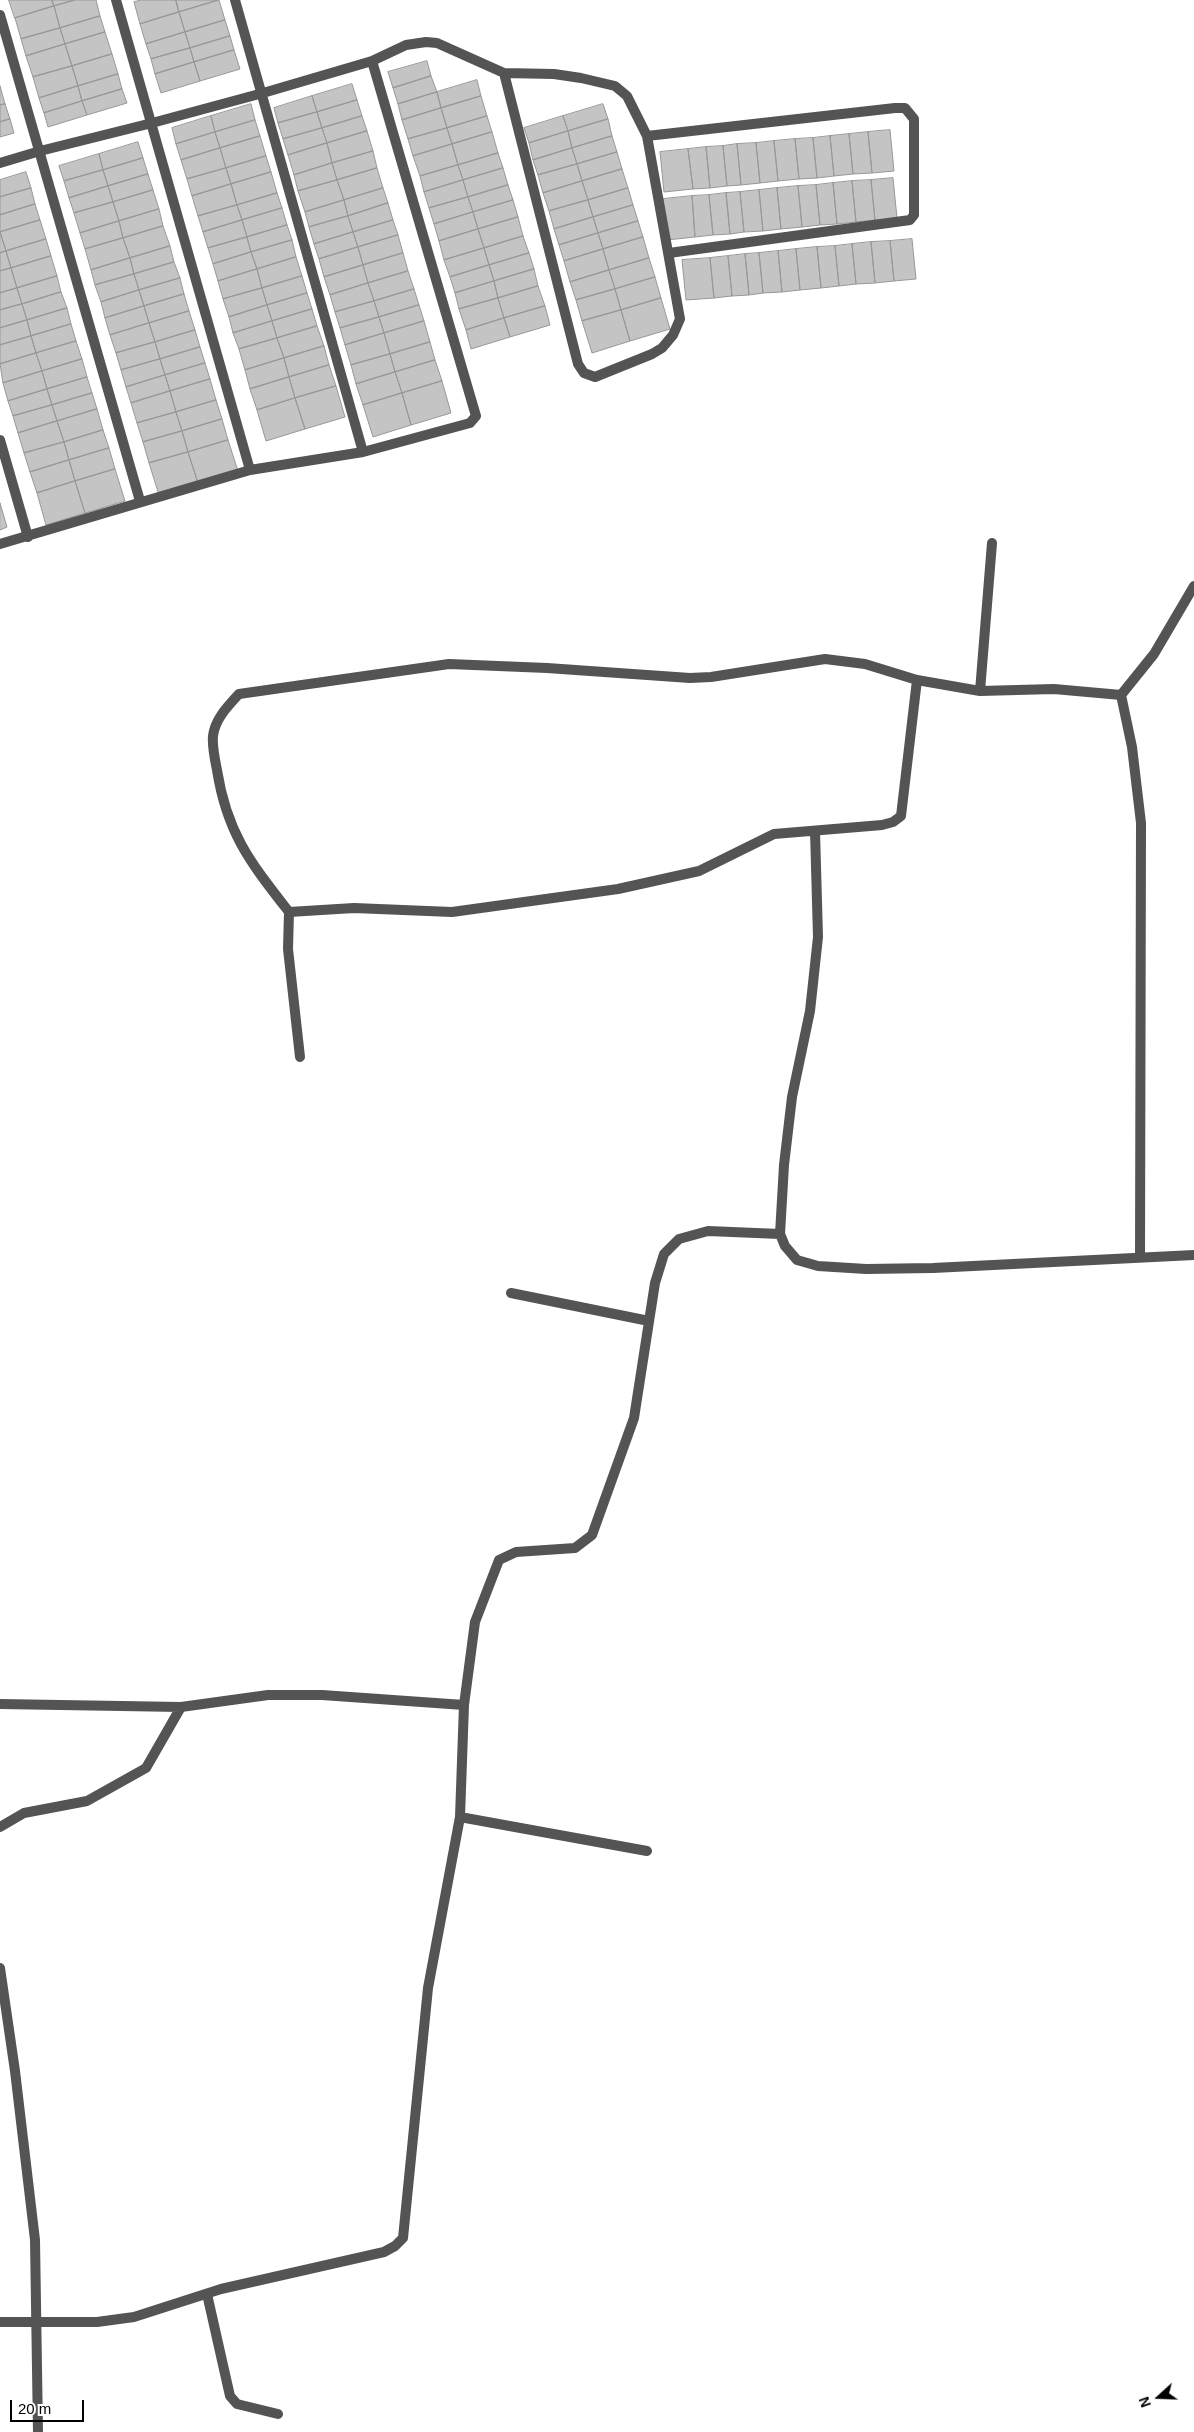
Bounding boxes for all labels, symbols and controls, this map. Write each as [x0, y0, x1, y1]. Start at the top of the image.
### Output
north arrow [1134, 2372, 1184, 2422]
scale bar [12, 2390, 86, 2422]
text: N [1136, 2395, 1154, 2410]
text: 20 m [18, 2400, 51, 2417]

